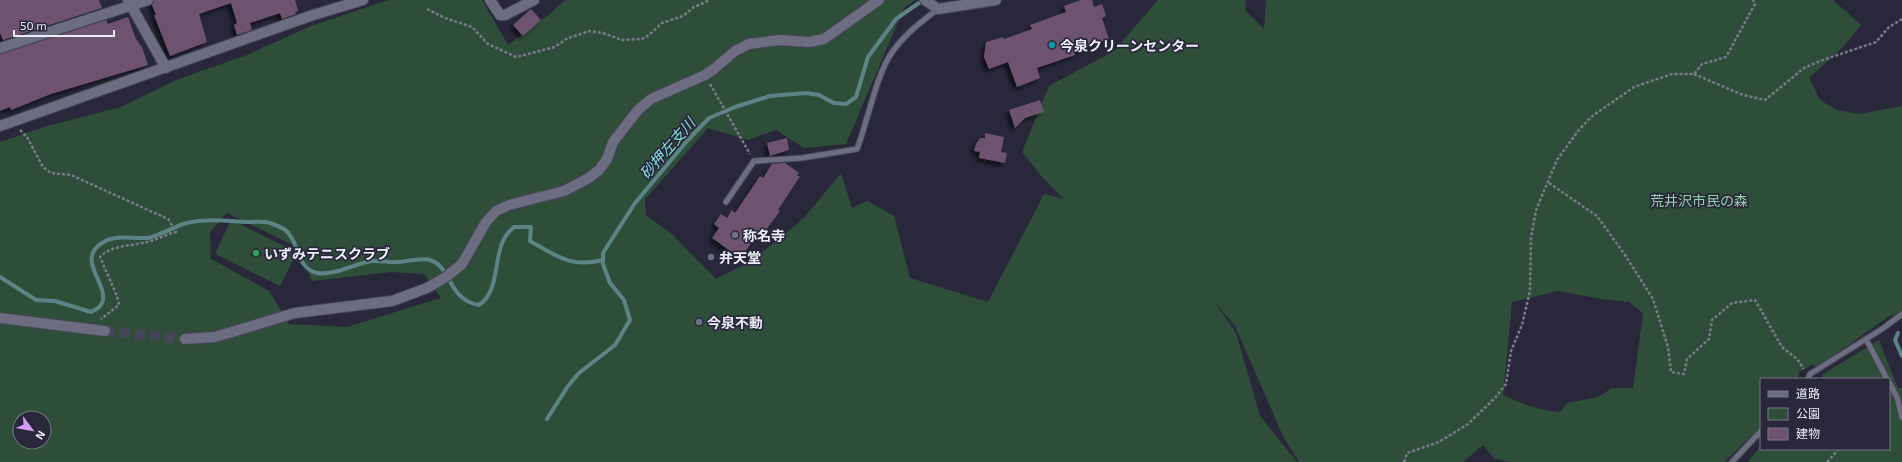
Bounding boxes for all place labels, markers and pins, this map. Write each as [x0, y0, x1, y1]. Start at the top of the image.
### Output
place label: 今泉クリーンセンター [1060, 37, 1199, 54]
marker: 今泉クリーンセンター [1047, 40, 1057, 50]
place label: 称名寺 [743, 227, 785, 244]
marker: 称名寺 [730, 230, 740, 240]
place label: いずみテニスクラブ [264, 245, 390, 262]
marker: いずみテニスクラブ [251, 248, 261, 258]
place label: 弁天堂 [719, 249, 761, 266]
marker: 弁天堂 [706, 252, 716, 262]
place label: 今泉不動 [707, 314, 763, 331]
marker: 今泉不動 [694, 317, 704, 327]

